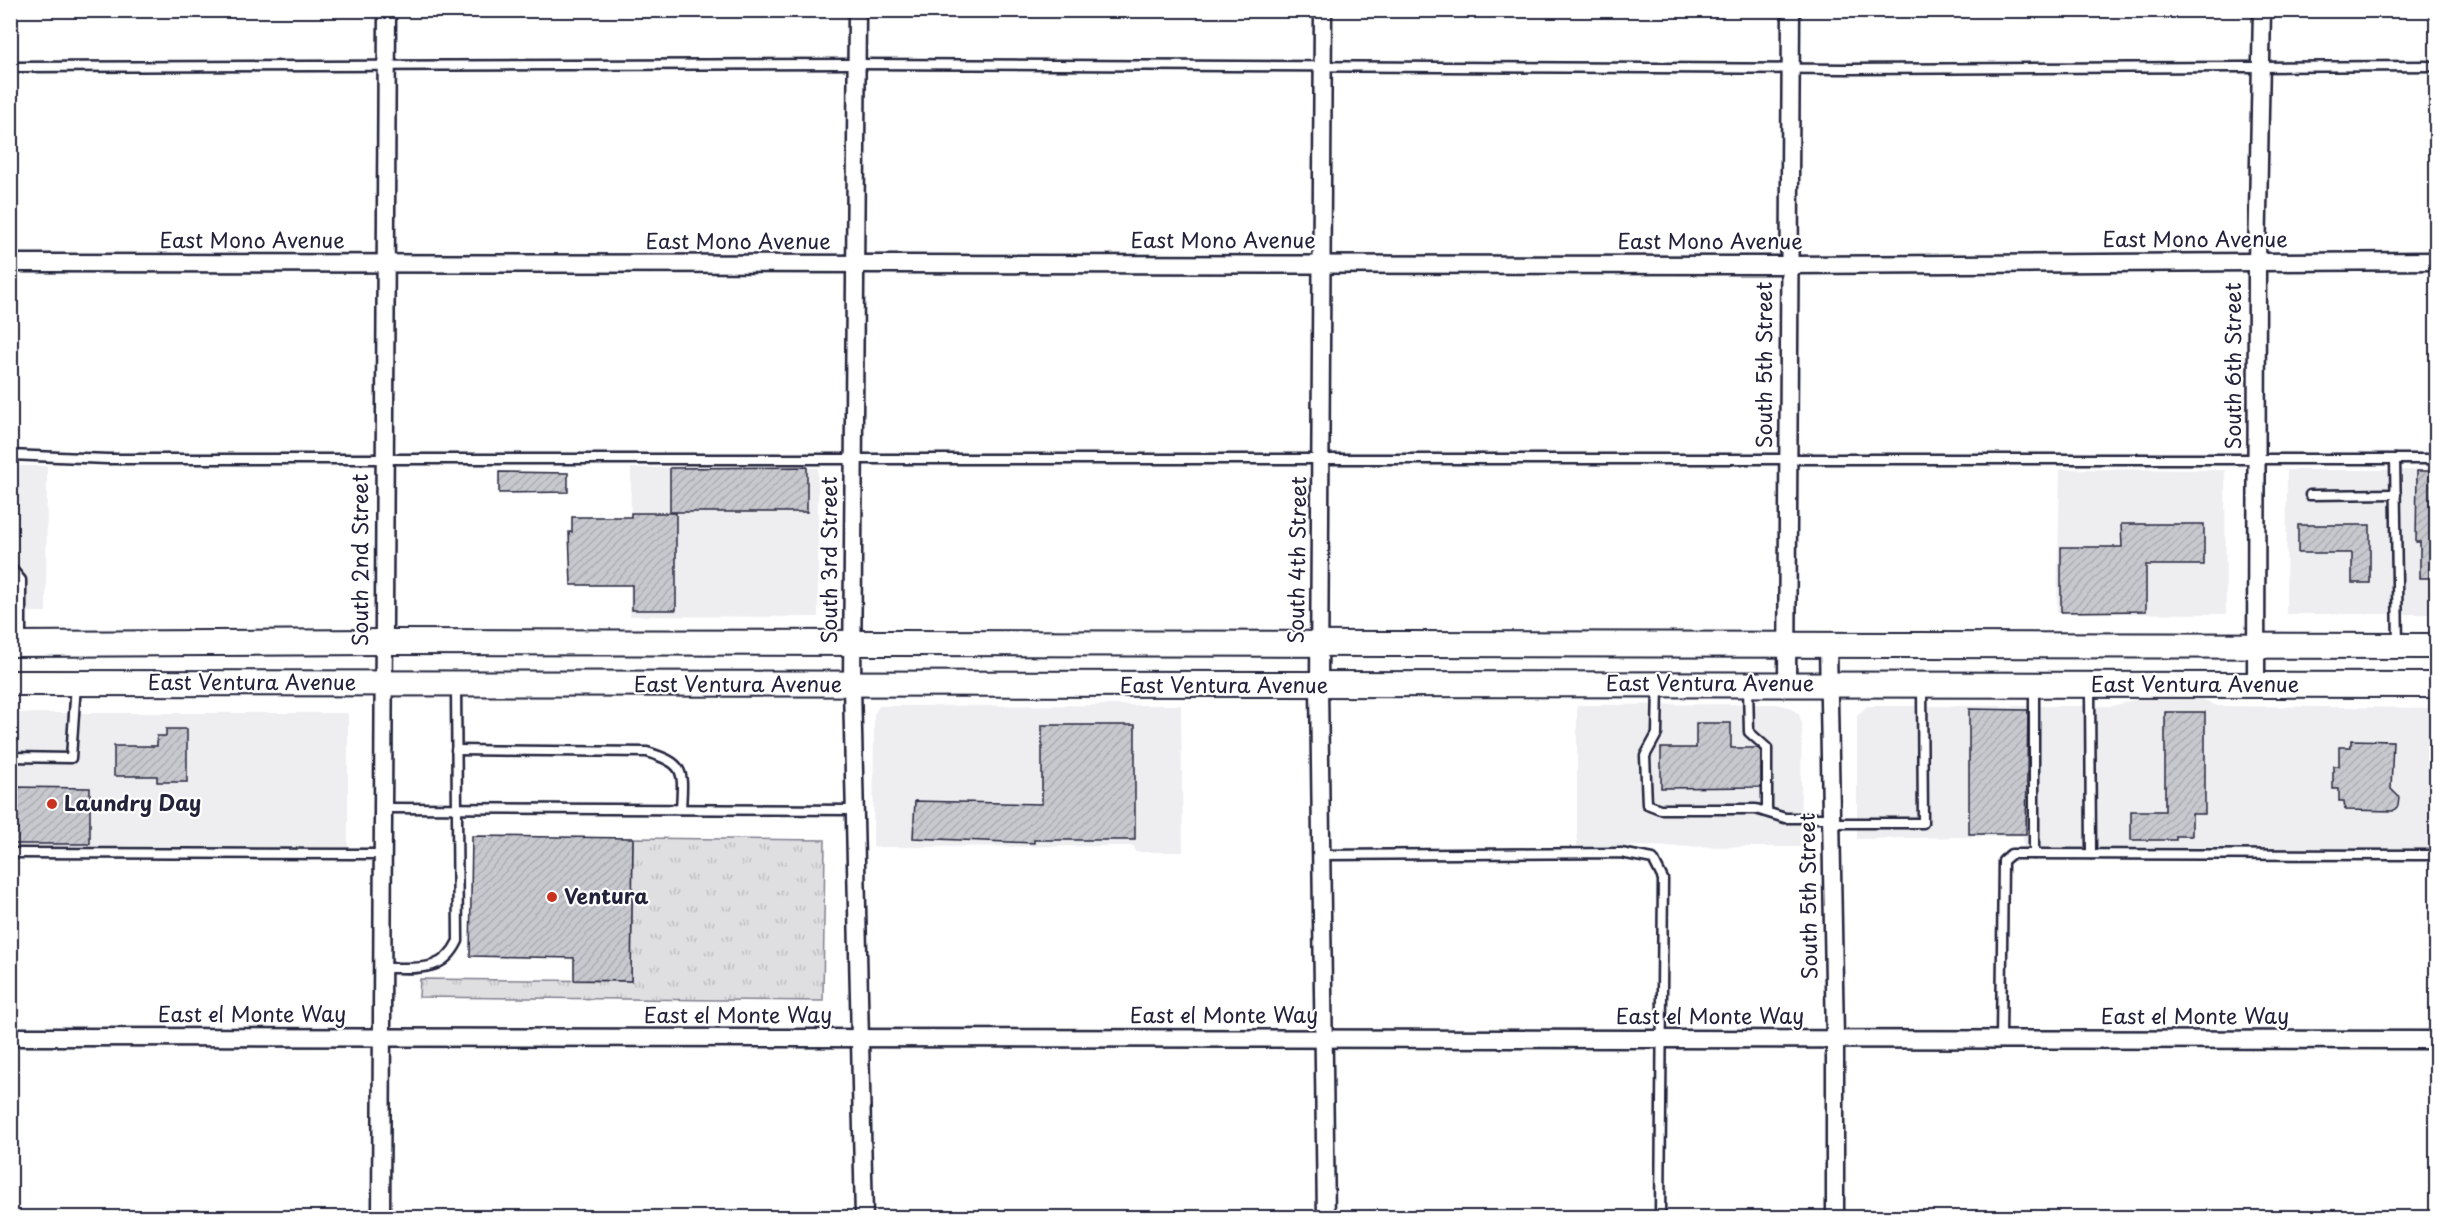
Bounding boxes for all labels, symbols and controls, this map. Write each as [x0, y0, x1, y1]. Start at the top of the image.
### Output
street label: East Mono Avenue [2102, 222, 2288, 254]
street label: East Mono Avenue [159, 223, 345, 255]
street label: East Mono Avenue [1130, 223, 1316, 255]
street label: East Mono Avenue [645, 224, 831, 256]
street label: East Mono Avenue [1617, 224, 1803, 256]
street label: South 5th Street [1747, 282, 1779, 448]
street label: South 6th Street [2216, 282, 2248, 450]
street label: South 2nd Street [343, 474, 375, 646]
street label: South 3rd Street [812, 476, 844, 644]
street label: South 4th Street [1279, 476, 1313, 644]
street label: East Ventura Avenue [148, 665, 356, 697]
street label: East Ventura Avenue [1606, 666, 1814, 698]
street label: East Ventura Avenue [634, 667, 842, 699]
street label: East Ventura Avenue [2091, 667, 2299, 699]
street label: East Ventura Avenue [1120, 668, 1328, 700]
place label: Laundry Day [64, 786, 201, 818]
marker: Laundry Day [45, 797, 59, 811]
street label: South 5th Street [1790, 812, 1824, 980]
place label: Ventura [564, 879, 649, 911]
marker: Ventura [545, 890, 559, 904]
street label: East el Monte Way [158, 997, 346, 1029]
street label: East el Monte Way [644, 998, 832, 1030]
street label: East el Monte Way [1130, 998, 1318, 1030]
street label: East el Monte Way [1616, 999, 1804, 1031]
street label: East el Monte Way [2101, 999, 2289, 1031]

